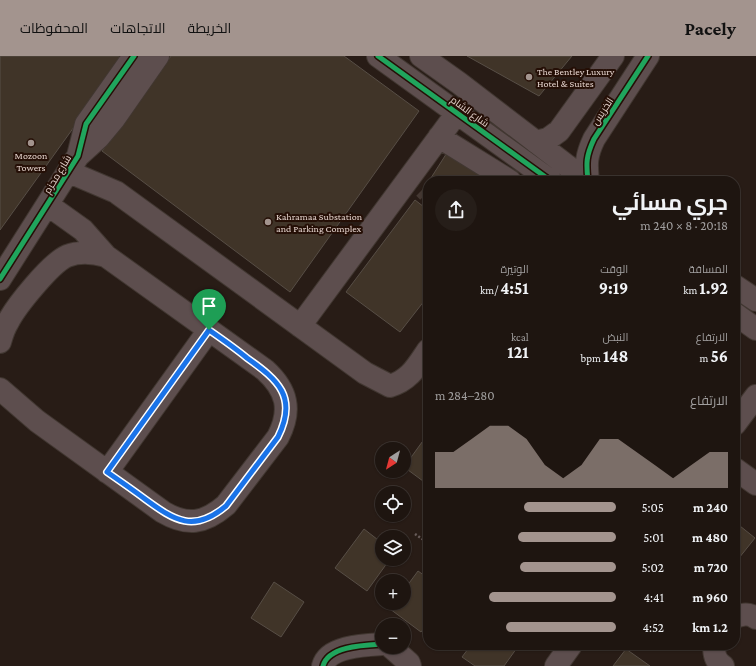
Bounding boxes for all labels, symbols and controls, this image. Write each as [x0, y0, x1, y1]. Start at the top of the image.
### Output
text: Pacely [684, 18, 736, 39]
text: المحفوظات [20, 20, 88, 36]
text: الاتجاهات [110, 20, 166, 36]
text: الخريطة [188, 20, 231, 36]
place label: The Bentley Luxury Hotel & Suites [537, 66, 615, 89]
marker: The Bentley Luxury Hotel & Suites [524, 72, 534, 82]
street label: شارع الشام [447, 94, 491, 131]
street label: الخريس [590, 96, 616, 128]
marker: Mozoon Towers [26, 138, 36, 148]
place label: Mozoon Towers [15, 150, 48, 173]
street label: شارع محزم [42, 153, 75, 197]
button: share [435, 189, 477, 231]
text: جري مسائي [612, 190, 728, 215]
place label: Kahramaa Substation and Parking Complex [276, 211, 363, 234]
marker: Kahramaa Substation and Parking Complex [263, 217, 273, 227]
text: 20:18 · 8 × 240 m [640, 218, 728, 233]
text: الوتيرة [500, 263, 529, 275]
text: الوقت [600, 263, 628, 275]
text: المسافة [689, 263, 728, 275]
text: 4:51 [500, 279, 529, 298]
text: 9:19 [599, 279, 628, 298]
text: 1.92 [699, 279, 728, 298]
text: /km [480, 284, 500, 296]
text: km [683, 284, 699, 296]
pin [192, 289, 226, 330]
icon: arrive [198, 295, 220, 317]
text: kcal [511, 331, 529, 343]
text: النبض [602, 331, 628, 343]
text: الارتفاع [696, 331, 728, 343]
text: 121 [507, 343, 529, 362]
text: 148 [603, 347, 628, 366]
text: 56 [710, 347, 728, 366]
text: bpm [581, 352, 603, 364]
text: m [699, 352, 710, 364]
text: 280–284 m [435, 388, 495, 403]
text: الارتفاع [690, 393, 728, 408]
north arrow [375, 442, 411, 478]
map controls [375, 442, 411, 654]
button: locate [375, 486, 411, 522]
text: 5:05 [641, 500, 664, 515]
text: 240 m [693, 500, 728, 515]
button: layers [375, 530, 411, 566]
text: 5:01 [643, 530, 664, 545]
text: 480 m [692, 530, 728, 545]
text: 5:02 [641, 560, 664, 575]
text: 720 m [694, 560, 728, 575]
button: + [375, 574, 411, 610]
text: 4:41 [643, 590, 664, 605]
text: 960 m [692, 590, 728, 605]
button: − [375, 618, 411, 654]
text: 4:52 [642, 620, 664, 635]
text: 1.2 km [692, 620, 728, 635]

